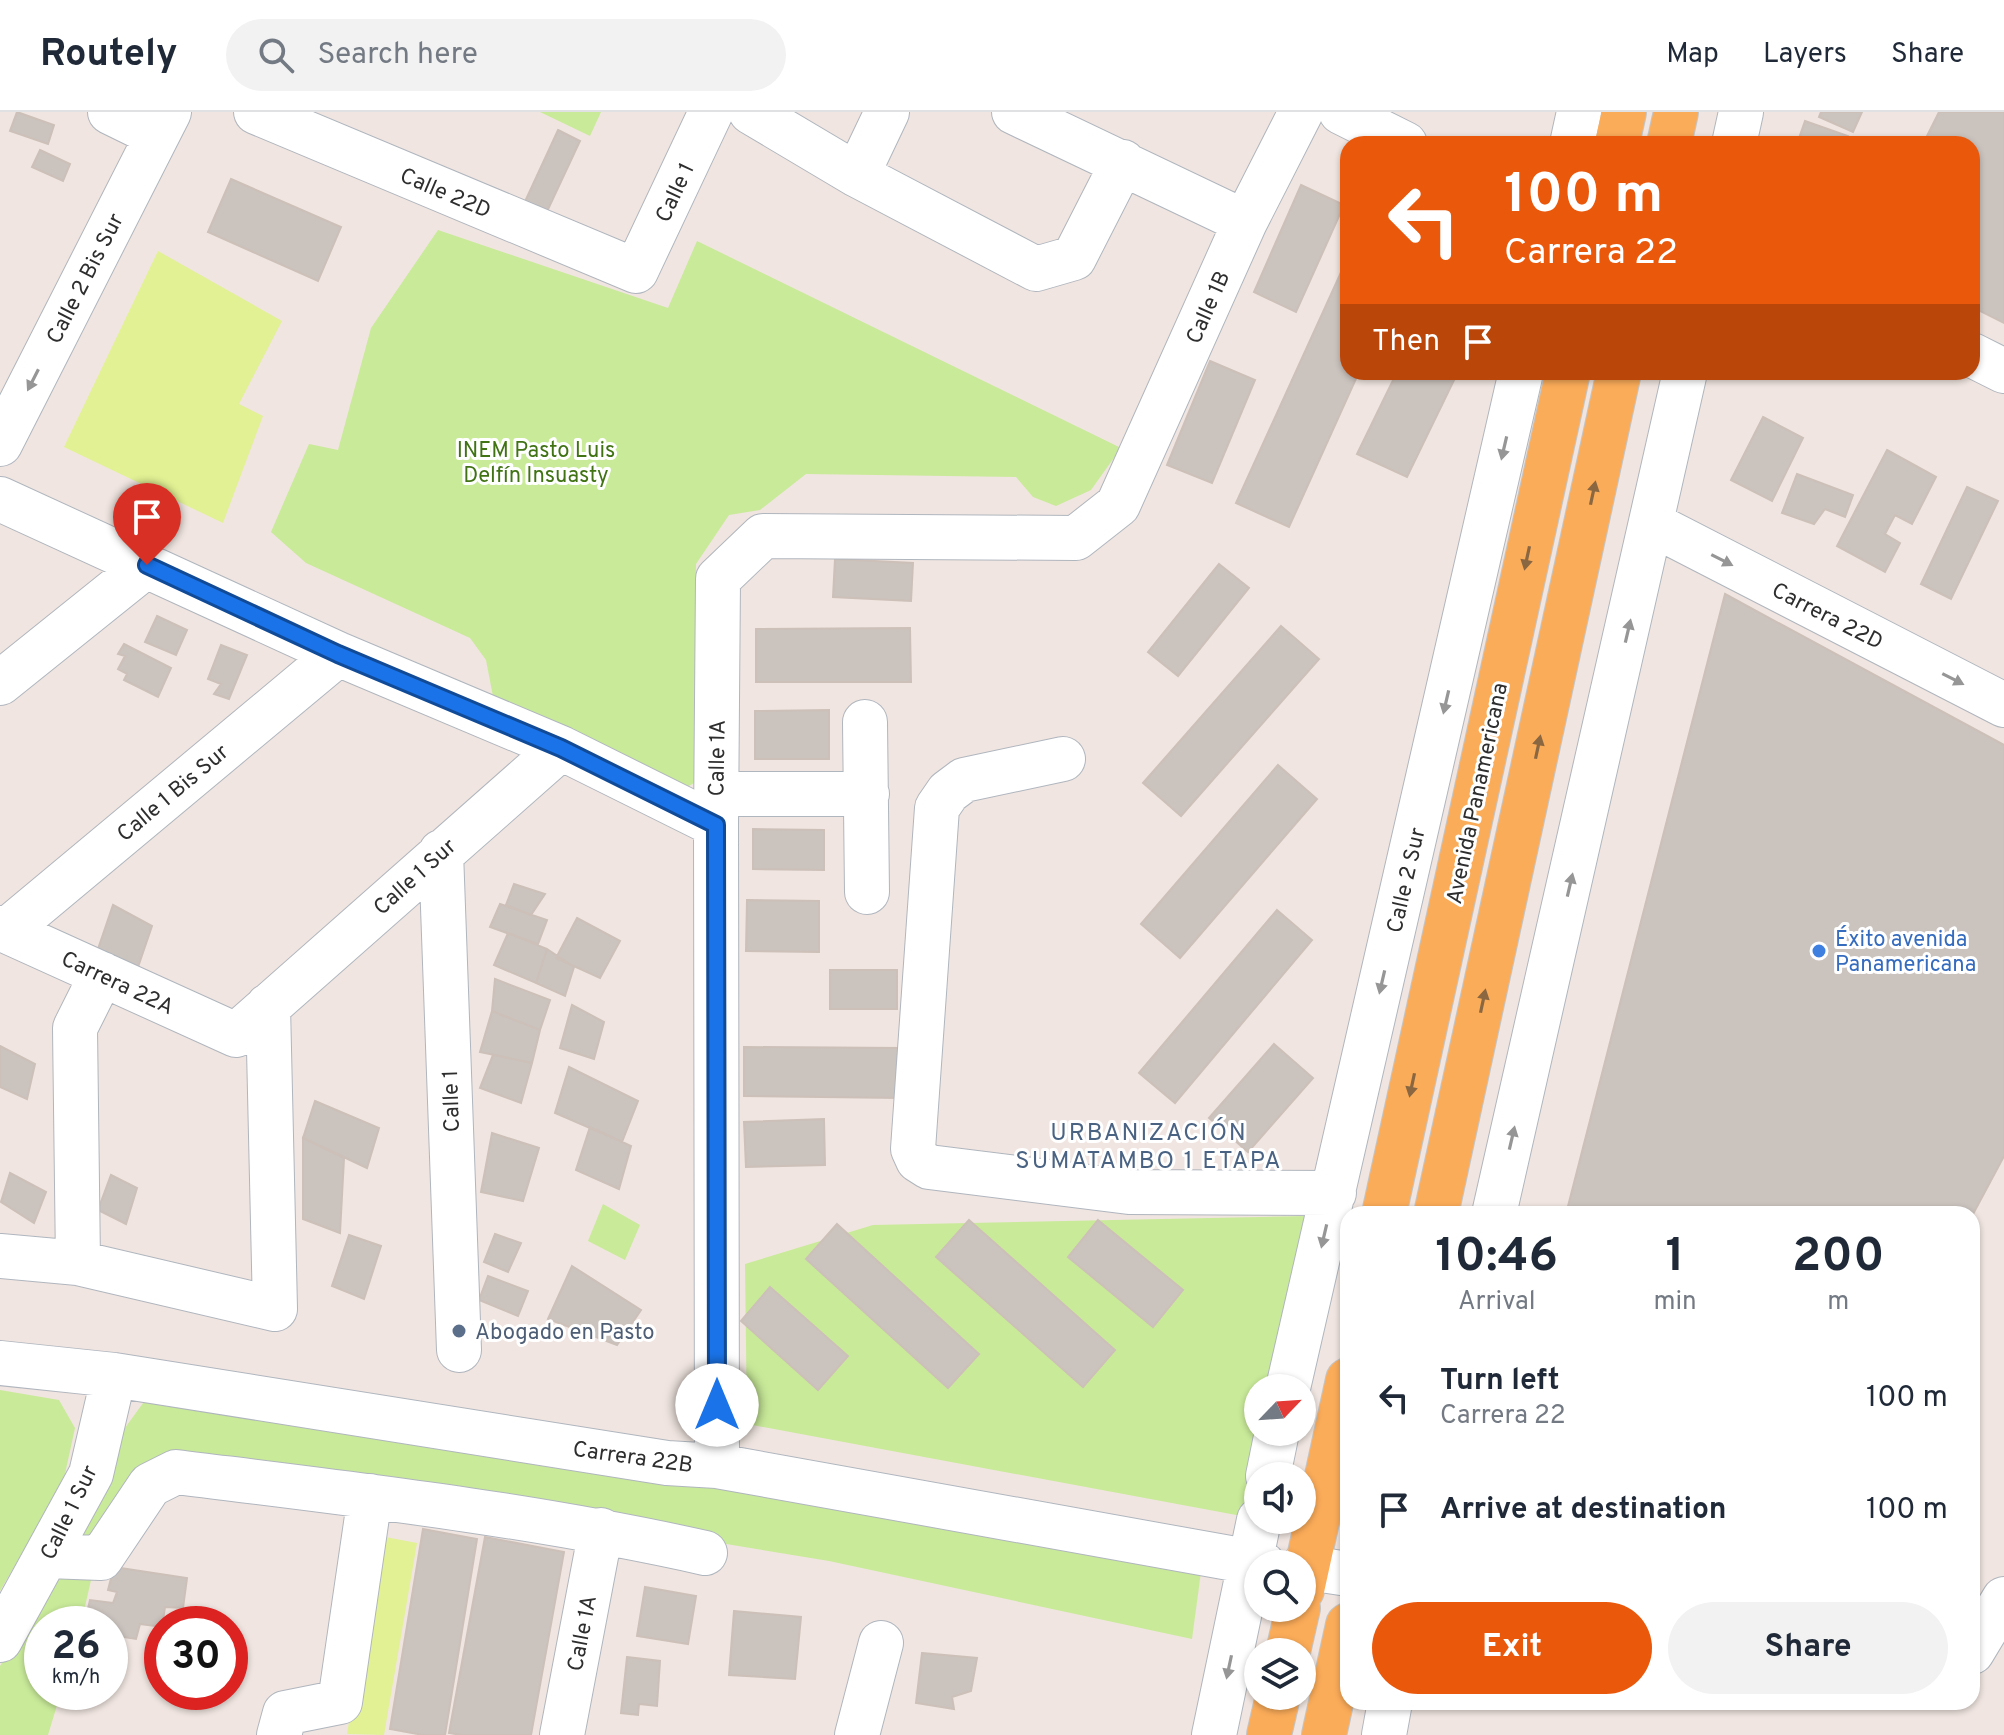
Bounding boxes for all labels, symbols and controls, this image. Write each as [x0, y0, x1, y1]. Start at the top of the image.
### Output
search box [226, 19, 786, 91]
text: Routely [40, 31, 178, 80]
icon: search [254, 33, 298, 77]
text: Search here [318, 37, 478, 74]
text: Map [1666, 37, 1719, 73]
text: Layers [1763, 37, 1847, 73]
text: Share [1891, 37, 1964, 73]
street label: Calle 1 [651, 159, 702, 227]
text: 100 m [1504, 162, 1663, 232]
street label: Calle 22D [395, 163, 495, 226]
icon: left [1372, 168, 1476, 272]
street label: Calle 2 Bis Sur [42, 209, 131, 349]
text: Carrera 22 [1504, 231, 1678, 277]
street label: Calle 1B [1181, 267, 1237, 349]
icon: arrive [1456, 320, 1500, 364]
text: Then [1372, 324, 1440, 361]
one-way arrow [26, 368, 39, 391]
one-way arrow [1497, 436, 1509, 461]
park label: INEM Pasto Luis Delfín Insuasty [457, 438, 615, 490]
one-way arrow [1587, 480, 1600, 505]
pin [113, 483, 181, 565]
icon: arrive [125, 495, 169, 539]
one-way arrow [1520, 545, 1533, 570]
one-way arrow [1710, 553, 1733, 566]
street label: Carrera 22D [1767, 578, 1887, 657]
one-way arrow [1622, 618, 1635, 643]
one-way arrow [1941, 672, 1964, 685]
street label: Avenida Panamericana [1442, 680, 1515, 907]
one-way arrow [1439, 689, 1452, 714]
street label: Calle 1A [704, 719, 733, 797]
one-way arrow [1532, 734, 1545, 759]
street label: Calle 1 Bis Sur [112, 739, 235, 848]
street label: Calle 2 Sur [1382, 825, 1433, 936]
street label: Calle 1 Sur [369, 833, 463, 922]
one-way arrow [1564, 872, 1577, 897]
place label: Éxito avenida Panamericana [1835, 925, 1976, 979]
marker: Éxito avenida Panamericana [1810, 942, 1828, 960]
street label: Carrera 22A [56, 946, 178, 1022]
one-way arrow [1375, 970, 1388, 995]
one-way arrow [1477, 988, 1490, 1013]
street label: Calle 1 [438, 1069, 467, 1133]
one-way arrow [1405, 1073, 1418, 1098]
district label: URBANIZACIÓN SUMATAMBO 1 ETAPA [1015, 1117, 1283, 1177]
one-way arrow [1506, 1125, 1518, 1150]
one-way arrow [1317, 1223, 1330, 1248]
text: 10:46 [1435, 1228, 1558, 1288]
text: 1 [1665, 1228, 1685, 1288]
text: 200 [1792, 1228, 1885, 1288]
text: Arrival [1458, 1286, 1535, 1319]
text: min [1653, 1286, 1697, 1319]
text: m [1827, 1286, 1849, 1319]
place label: Abogado en Pasto [475, 1320, 655, 1347]
marker: Abogado en Pasto [450, 1322, 468, 1340]
position arrow [675, 1363, 759, 1447]
text: Turn left [1440, 1363, 1560, 1400]
north arrow [1244, 1374, 1316, 1446]
map controls [1244, 1374, 1316, 1710]
icon: left [1372, 1376, 1416, 1420]
text: 100 m [1866, 1380, 1948, 1417]
text: Carrera 22 [1440, 1400, 1566, 1433]
street label: Carrera 22B [571, 1437, 694, 1480]
street label: Calle 1 Sur [36, 1461, 105, 1565]
button: sound [1244, 1462, 1316, 1534]
icon: arrive [1372, 1488, 1416, 1532]
text: Arrive at destination [1440, 1492, 1726, 1529]
text: 100 m [1866, 1492, 1948, 1529]
button: search [1244, 1550, 1316, 1622]
street label: Calle 1A [563, 1593, 604, 1674]
button: Exit [1372, 1602, 1652, 1694]
button: Share [1668, 1602, 1948, 1694]
speed limit sign: 30 [144, 1606, 248, 1710]
text: 26 [51, 1623, 101, 1673]
button: layers [1244, 1638, 1316, 1710]
one-way arrow [1222, 1655, 1234, 1680]
text: km/h [52, 1665, 100, 1691]

